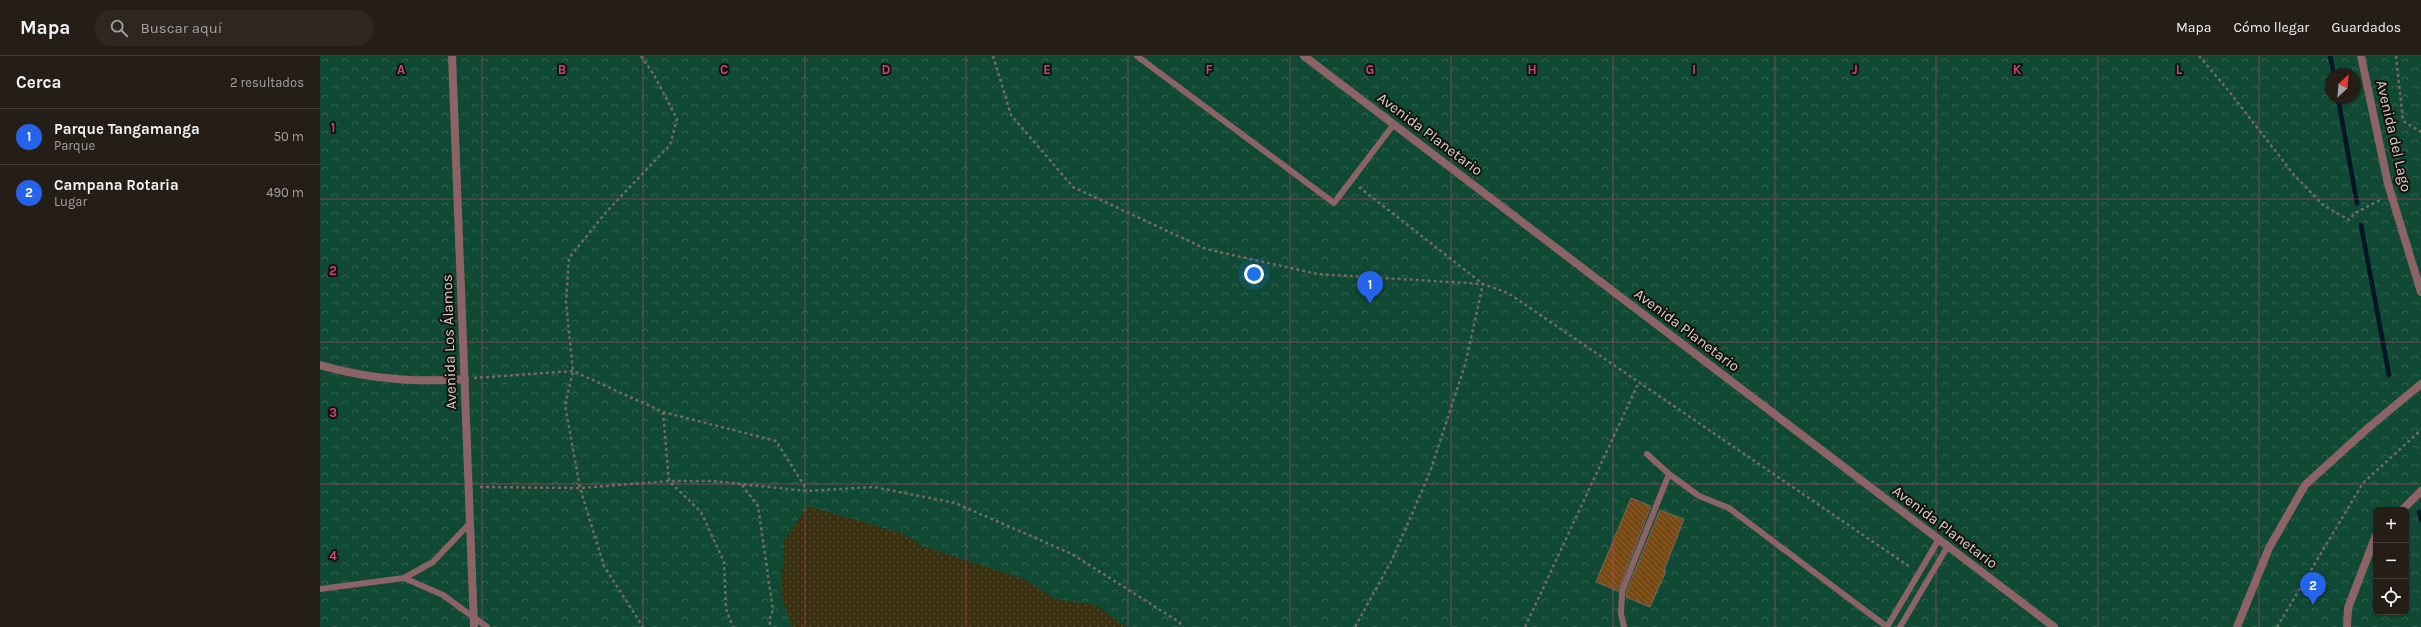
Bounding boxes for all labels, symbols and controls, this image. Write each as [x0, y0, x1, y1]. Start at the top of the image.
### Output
search box [94, 10, 374, 46]
text: Mapa [20, 17, 70, 39]
icon: search [108, 17, 130, 39]
text: Buscar aquí [140, 19, 222, 37]
text: Mapa [2176, 19, 2211, 36]
text: Cómo llegar [2233, 19, 2309, 36]
text: Guardados [2331, 19, 2401, 36]
text: A [397, 62, 405, 77]
text: B [558, 62, 566, 77]
text: C [720, 62, 728, 77]
text: D [882, 62, 891, 77]
text: E [1043, 62, 1051, 77]
text: F [1205, 62, 1213, 77]
text: G [1366, 62, 1374, 77]
text: H [1527, 62, 1537, 77]
text: I [1692, 62, 1696, 77]
text: J [1852, 62, 1858, 77]
text: K [2013, 62, 2022, 77]
text: L [2176, 62, 2183, 77]
north arrow [2325, 68, 2361, 104]
text: Cerca [16, 72, 61, 92]
text: 2 resultados [230, 75, 304, 90]
street label: Avenida del Lago [2372, 78, 2416, 194]
street label: Avenida Planetario [1374, 89, 1486, 179]
text: Parque Tangamanga [54, 120, 200, 138]
text: 1 [331, 120, 335, 135]
text: 1 [27, 129, 31, 144]
text: 50 m [274, 129, 304, 144]
text: Parque [54, 138, 95, 153]
text: Campana Rotaria [54, 176, 179, 194]
text: 2 [25, 185, 33, 200]
text: 490 m [266, 185, 304, 200]
text: Lugar [54, 194, 87, 209]
text: 2 [329, 263, 337, 278]
your location [1244, 264, 1264, 284]
pin: 1 [1357, 271, 1383, 304]
street label: Avenida Los Álamos [438, 274, 460, 410]
street label: Avenida Planetario [1631, 285, 1743, 375]
text: 3 [329, 405, 337, 420]
street label: Avenida Planetario [1889, 482, 2001, 572]
map controls [2373, 507, 2409, 615]
button: + [2373, 507, 2409, 543]
button: − [2373, 543, 2409, 579]
text: 4 [329, 548, 337, 563]
pin: 2 [2300, 572, 2326, 605]
button: locate [2373, 579, 2409, 615]

